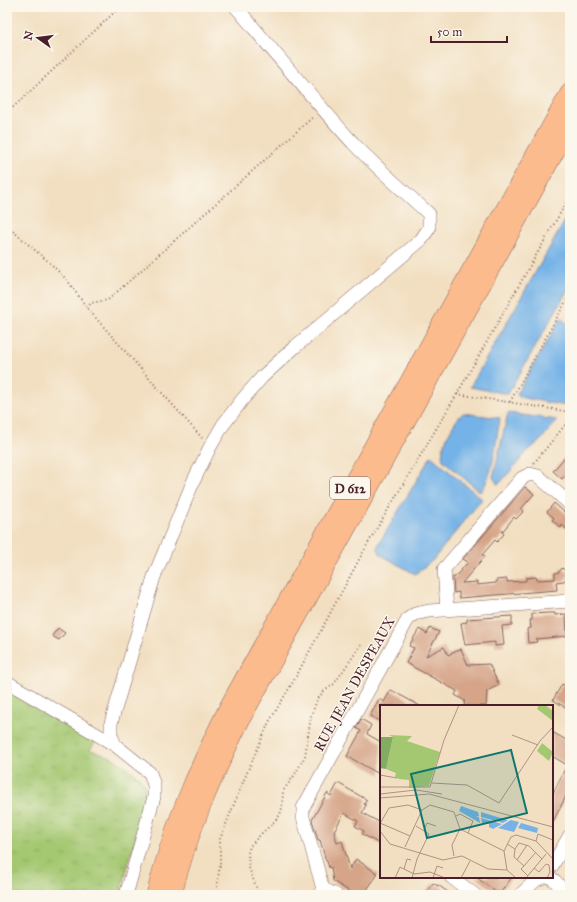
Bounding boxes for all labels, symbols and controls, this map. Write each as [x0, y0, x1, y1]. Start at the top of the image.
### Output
north arrow [18, 18, 58, 58]
scale bar [431, 18, 507, 44]
text: 50 m [437, 25, 462, 39]
text: N [21, 29, 36, 42]
road number: D 612 [330, 477, 370, 499]
street label: RUE JEAN DESPEAUX [310, 614, 399, 755]
inset map [380, 705, 553, 878]

